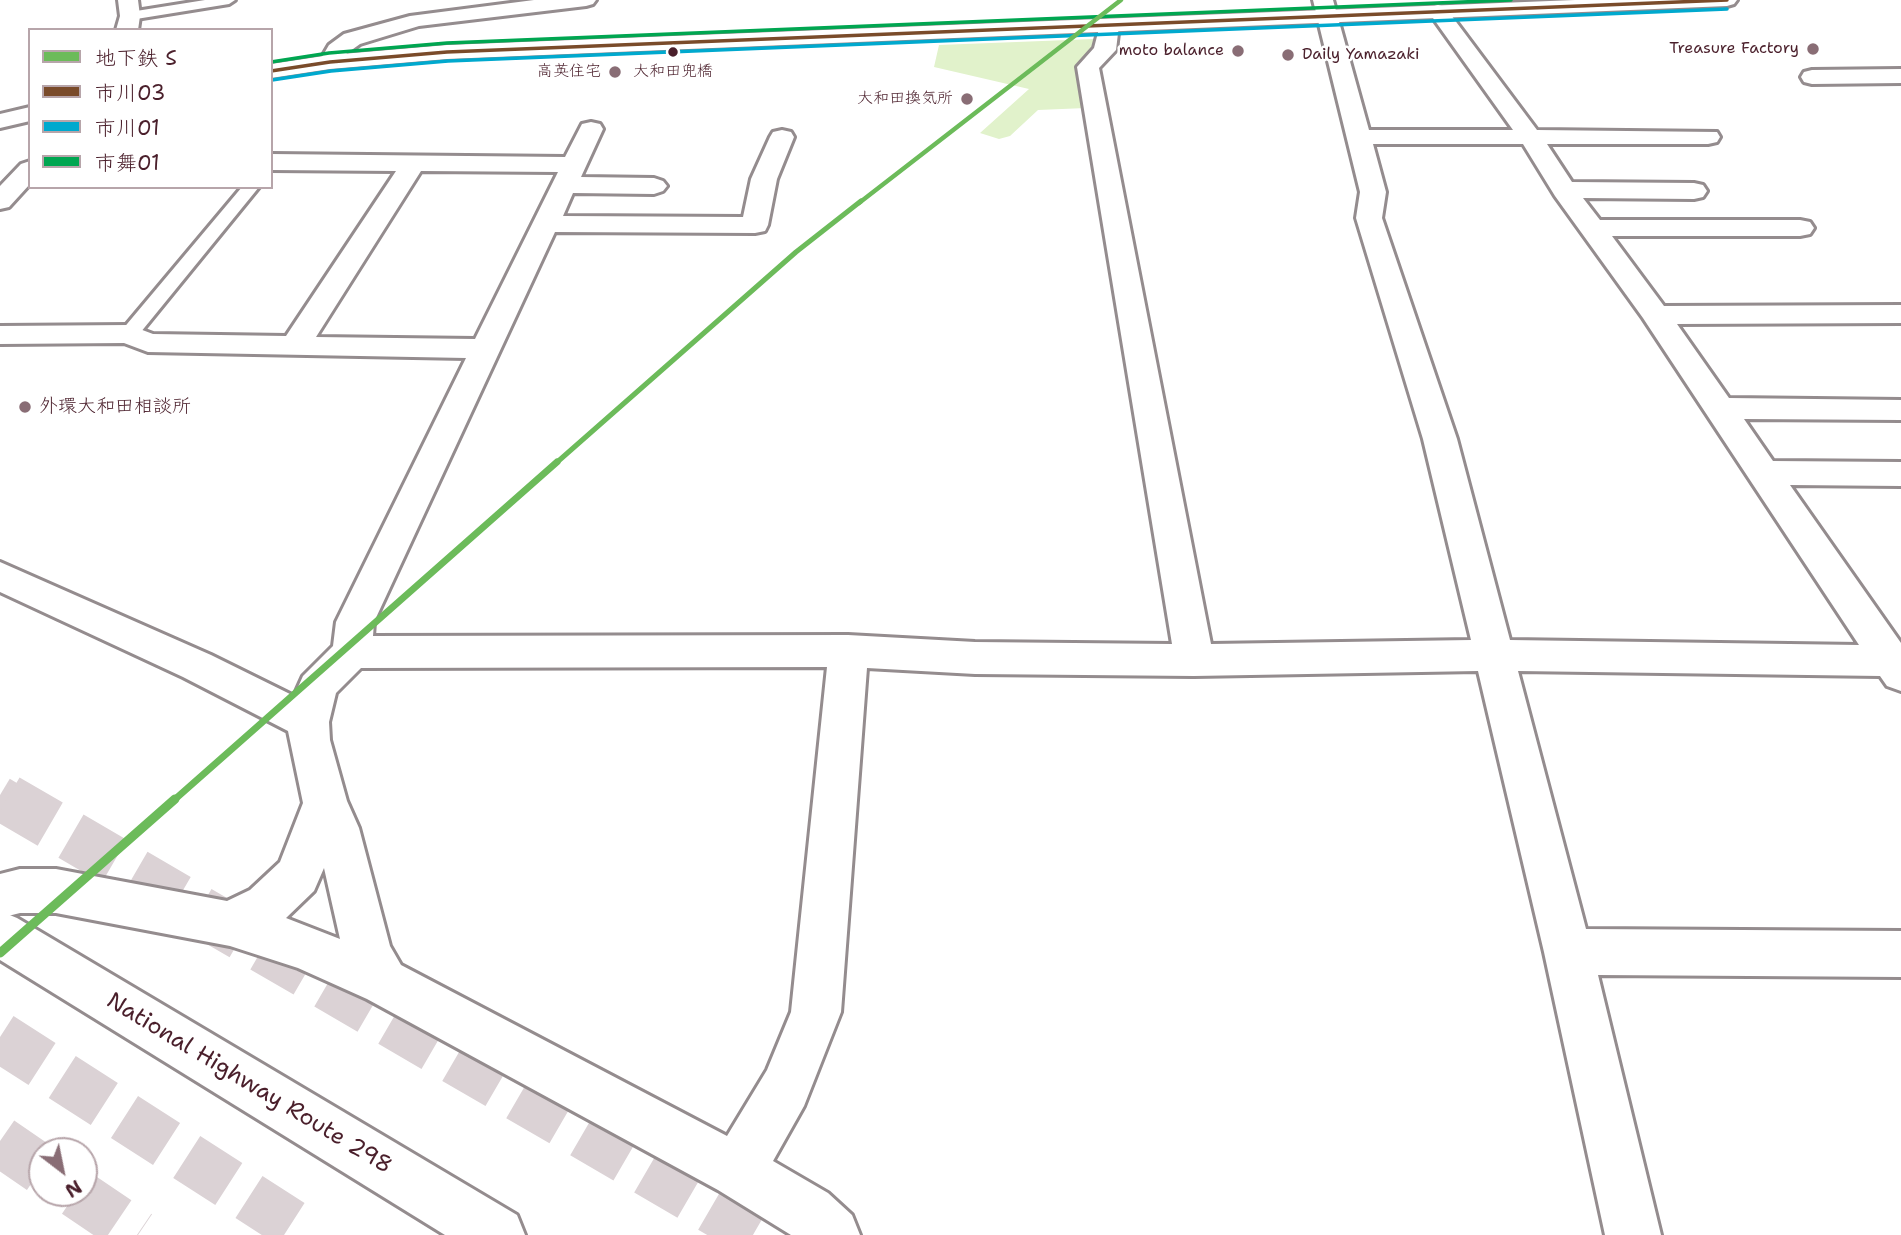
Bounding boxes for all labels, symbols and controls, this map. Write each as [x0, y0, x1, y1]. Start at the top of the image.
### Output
legend [28, 28, 273, 189]
place label: Treasure Factory [1669, 39, 1799, 59]
place label: moto balance [1119, 41, 1224, 61]
marker: Treasure Factory [1805, 41, 1821, 57]
marker: moto balance [1230, 43, 1246, 59]
text: 地下鉄 S [95, 44, 177, 72]
marker: 大和田兜橋 [666, 45, 680, 59]
place label: Daily Yamazaki [1302, 45, 1420, 65]
marker: Daily Yamazaki [1280, 47, 1296, 63]
place label: 高英住宅 [537, 62, 601, 82]
place label: 大和田兜橋 [633, 62, 713, 82]
marker: 高英住宅 [607, 64, 623, 80]
text: 市川03 [95, 79, 165, 107]
place label: 大和田換気所 [857, 89, 953, 109]
marker: 大和田換気所 [959, 91, 975, 107]
text: 市川01 [95, 114, 160, 142]
text: 市舞01 [95, 149, 160, 177]
place label: 外環大和田相談所 [39, 396, 191, 418]
marker: 外環大和田相談所 [17, 399, 33, 415]
street label: National Highway Route 298 [101, 988, 397, 1180]
north arrow [28, 1137, 98, 1207]
text: N [60, 1174, 86, 1203]

